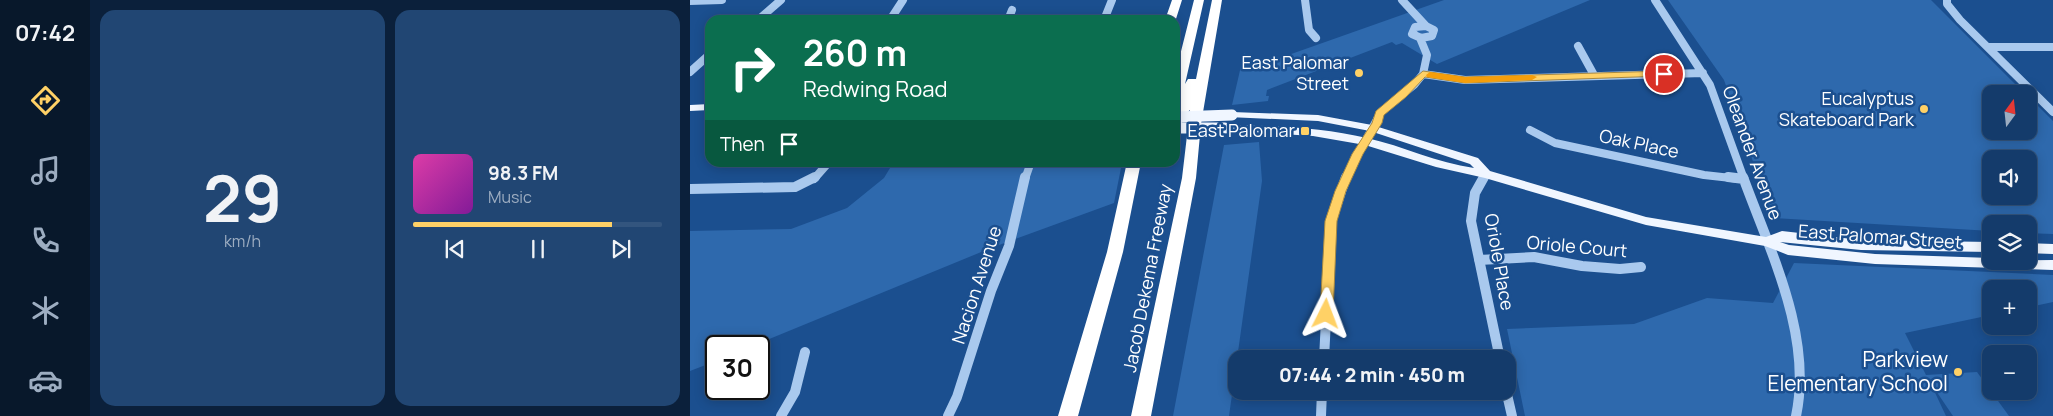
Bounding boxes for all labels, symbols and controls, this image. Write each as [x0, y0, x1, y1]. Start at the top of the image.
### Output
text: 07:42 [15, 18, 75, 48]
text: 260 m [803, 29, 907, 77]
icon: right [720, 35, 785, 100]
place label: East Palomar Street [1241, 50, 1350, 95]
pin [1643, 53, 1685, 95]
icon: arrive [1650, 60, 1678, 88]
marker: East Palomar Street [1353, 67, 1365, 79]
text: Redwing Road [803, 74, 947, 104]
street label: Oleander Avenue [1718, 82, 1788, 223]
icon: directions [28, 83, 63, 118]
north arrow [1982, 85, 2038, 140]
map controls [1982, 85, 2037, 400]
place label: Eucalyptus Skateboard Park [1779, 86, 1915, 131]
marker: Eucalyptus Skateboard Park [1918, 103, 1930, 115]
place label: East Palomar [1187, 118, 1296, 142]
street label: Oak Place [1597, 123, 1681, 163]
marker: East Palomar [1299, 125, 1311, 137]
icon: arrive [775, 130, 803, 158]
text: Then [720, 131, 765, 157]
button: sound [1982, 150, 2037, 205]
icon: music [28, 153, 63, 188]
text: 29 [203, 153, 282, 242]
text: 98.3 FM [488, 160, 558, 186]
street label: Jacob Dekema Freeway [1117, 181, 1177, 374]
text: Music [488, 186, 532, 208]
street label: Oriole Place [1480, 211, 1520, 312]
button: layers [1982, 215, 2037, 270]
street label: East Palomar Street [1797, 218, 1963, 254]
icon: phone [28, 223, 63, 258]
street label: Nacion Avenue [946, 223, 1006, 347]
text: km/h [224, 230, 261, 252]
street label: Oriole Court [1526, 230, 1628, 262]
icon: previous [441, 235, 469, 263]
icon: pause [524, 235, 552, 263]
icon: next [607, 235, 635, 263]
button: + [1982, 280, 2037, 335]
position arrow [1299, 287, 1351, 339]
icon: climate [28, 293, 63, 328]
speed limit sign: 30 [705, 335, 770, 400]
place label: Parkview Elementary School [1767, 345, 1948, 397]
button: − [1982, 345, 2037, 400]
text: 07:44 · 2 min · 450 m [1279, 362, 1465, 388]
icon: car [28, 363, 63, 398]
marker: Parkview Elementary School [1952, 366, 1964, 378]

